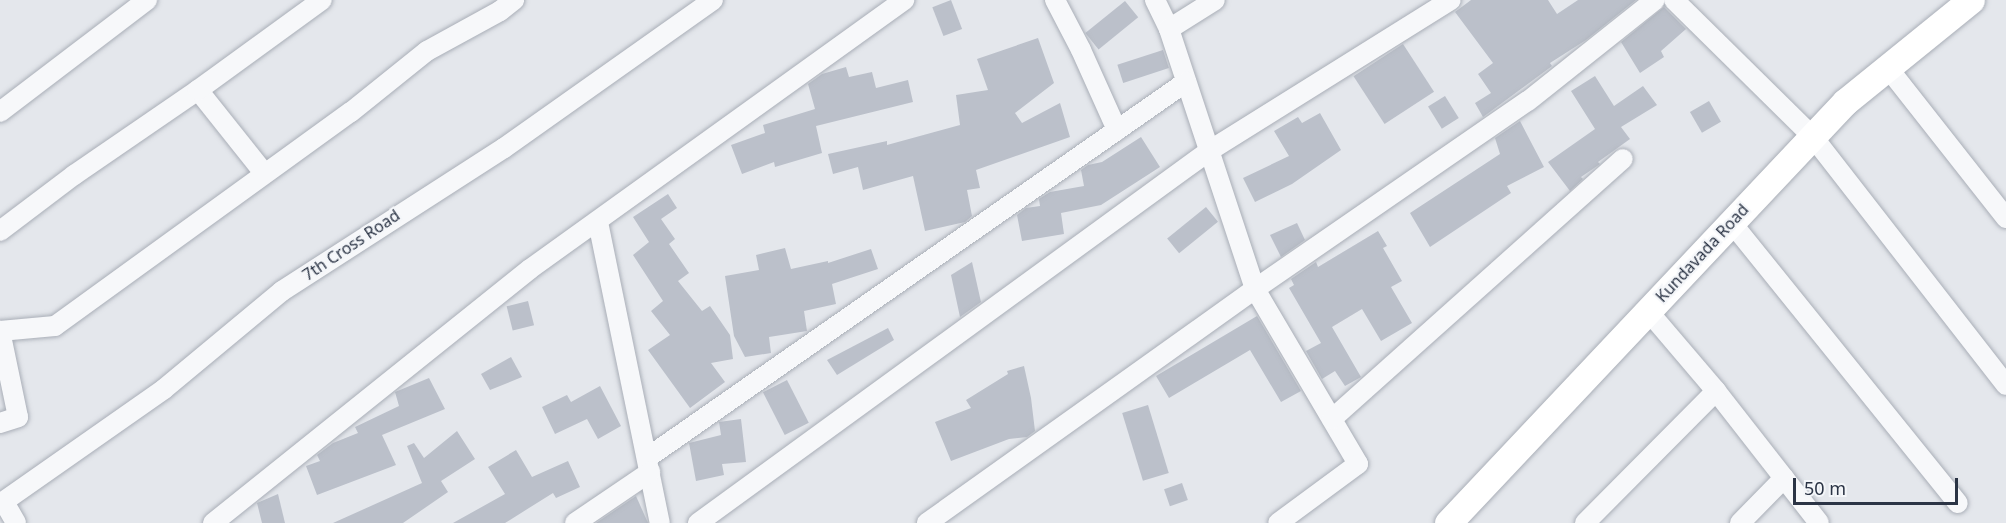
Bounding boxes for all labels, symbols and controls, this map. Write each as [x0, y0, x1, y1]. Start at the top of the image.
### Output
street label: Kundavada Road [1652, 200, 1752, 306]
street label: 7th Cross Road [299, 205, 403, 285]
scale bar [1796, 466, 1961, 504]
text: 50 m [1804, 476, 1846, 500]

